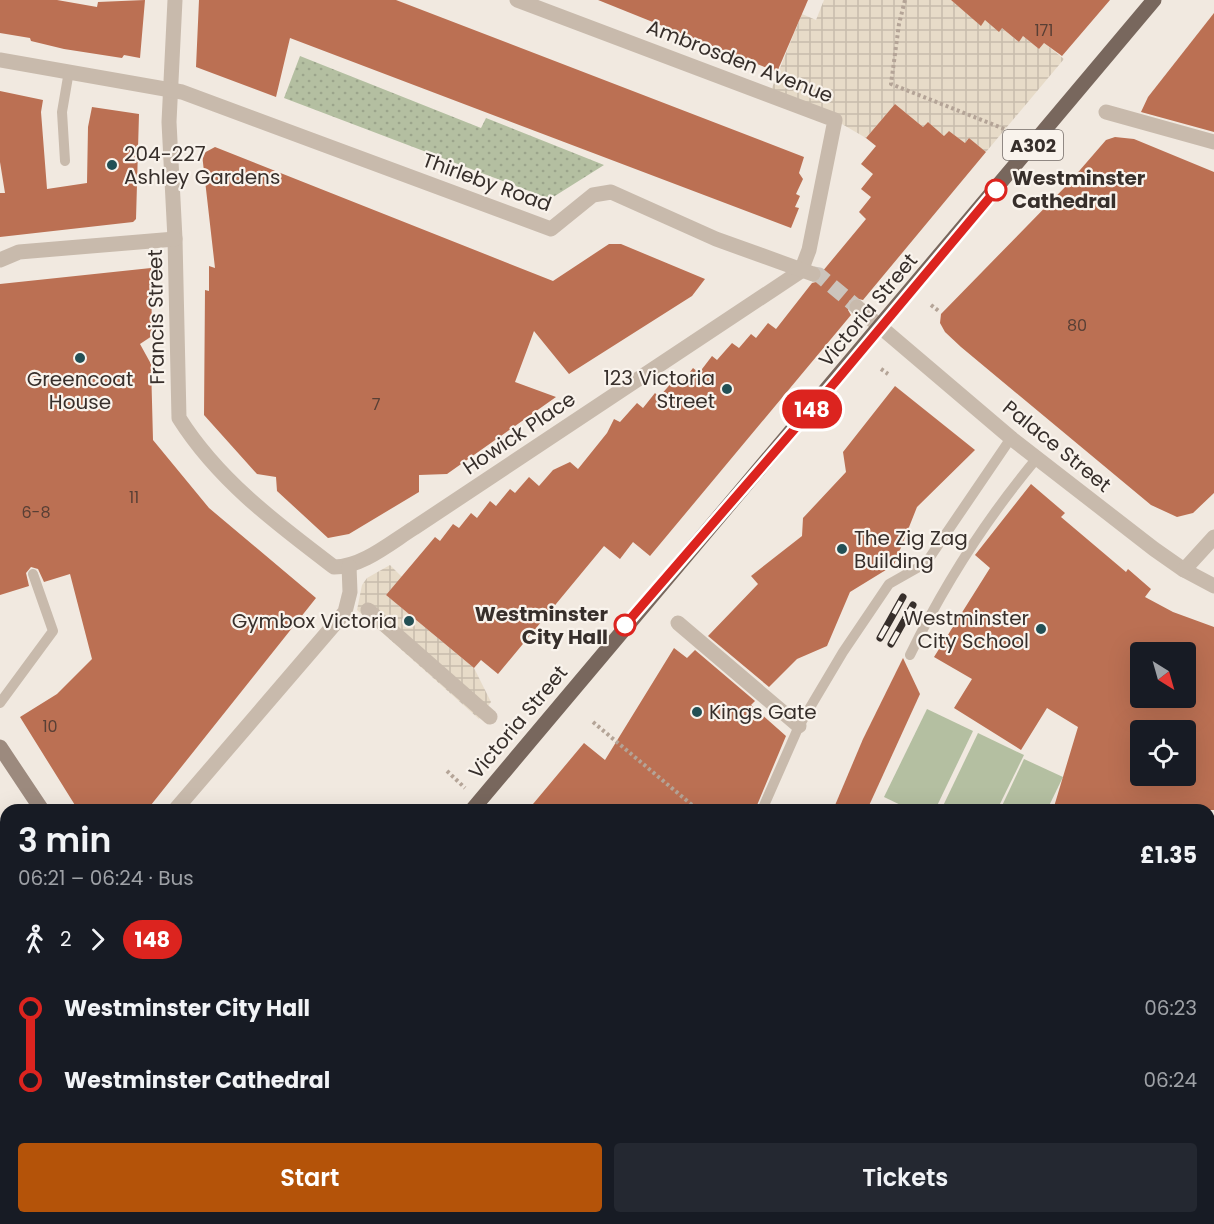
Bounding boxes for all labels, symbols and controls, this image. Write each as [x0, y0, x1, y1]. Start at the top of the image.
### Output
street label: Ambrosden Avenue [643, 13, 837, 109]
house number: 171 [1035, 19, 1053, 42]
road number: A302 [1003, 130, 1063, 160]
place label: 204-227 Ashley Gardens [124, 140, 280, 191]
street label: Thirleby Road [419, 146, 555, 218]
marker: 204-227 Ashley Gardens [105, 158, 119, 172]
place label: Westminster Cathedral [1012, 164, 1146, 215]
marker: Westminster Cathedral [985, 179, 1007, 201]
street label: Victoria Street [812, 247, 924, 373]
street label: Francis Street [141, 249, 171, 385]
house number: 80 [1067, 314, 1087, 337]
marker: Greencoat House [73, 351, 87, 365]
place label: 123 Victoria Street [603, 364, 715, 415]
place label: Greencoat House [27, 365, 133, 416]
marker: 123 Victoria Street [720, 382, 734, 396]
street label: Howick Place [457, 385, 581, 481]
line badge: 148 [778, 390, 846, 428]
house number: 7 [372, 393, 381, 416]
street label: Palace Street [997, 394, 1117, 498]
text: 148 [794, 395, 830, 424]
house number: 11 [129, 486, 139, 509]
house number: 6-8 [21, 501, 51, 524]
place label: The Zig Zag Building [854, 524, 968, 575]
marker: The Zig Zag Building [835, 542, 849, 556]
place label: Westminster City Hall [475, 600, 608, 651]
place label: Westminster City School [903, 604, 1029, 655]
place label: Gymbox Victoria [232, 607, 397, 635]
marker: Gymbox Victoria [402, 614, 416, 628]
marker: Westminster City Hall [614, 614, 636, 636]
marker: Westminster City School [1034, 622, 1048, 636]
north arrow [1130, 642, 1196, 708]
map controls [1130, 642, 1196, 786]
street label: Victoria Street [462, 659, 574, 785]
place label: Kings Gate [709, 698, 817, 726]
marker: Kings Gate [690, 705, 704, 719]
house number: 10 [42, 715, 58, 738]
button: locate [1130, 720, 1196, 786]
text: 3 min [18, 817, 111, 864]
text: £1.35 [1140, 840, 1197, 871]
text: 06:21 – 06:24 · Bus [18, 864, 194, 892]
icon: walk [18, 923, 51, 956]
icon: forward [81, 923, 114, 956]
text: 2 [60, 925, 72, 953]
text: 148 [135, 925, 170, 954]
text: Westminster City Hall [64, 993, 310, 1024]
text: 06:23 [1144, 994, 1197, 1022]
text: Westminster Cathedral [64, 1065, 330, 1096]
text: 06:24 [1143, 1066, 1197, 1094]
button: Start [18, 1143, 602, 1212]
button: Tickets [614, 1143, 1197, 1212]

